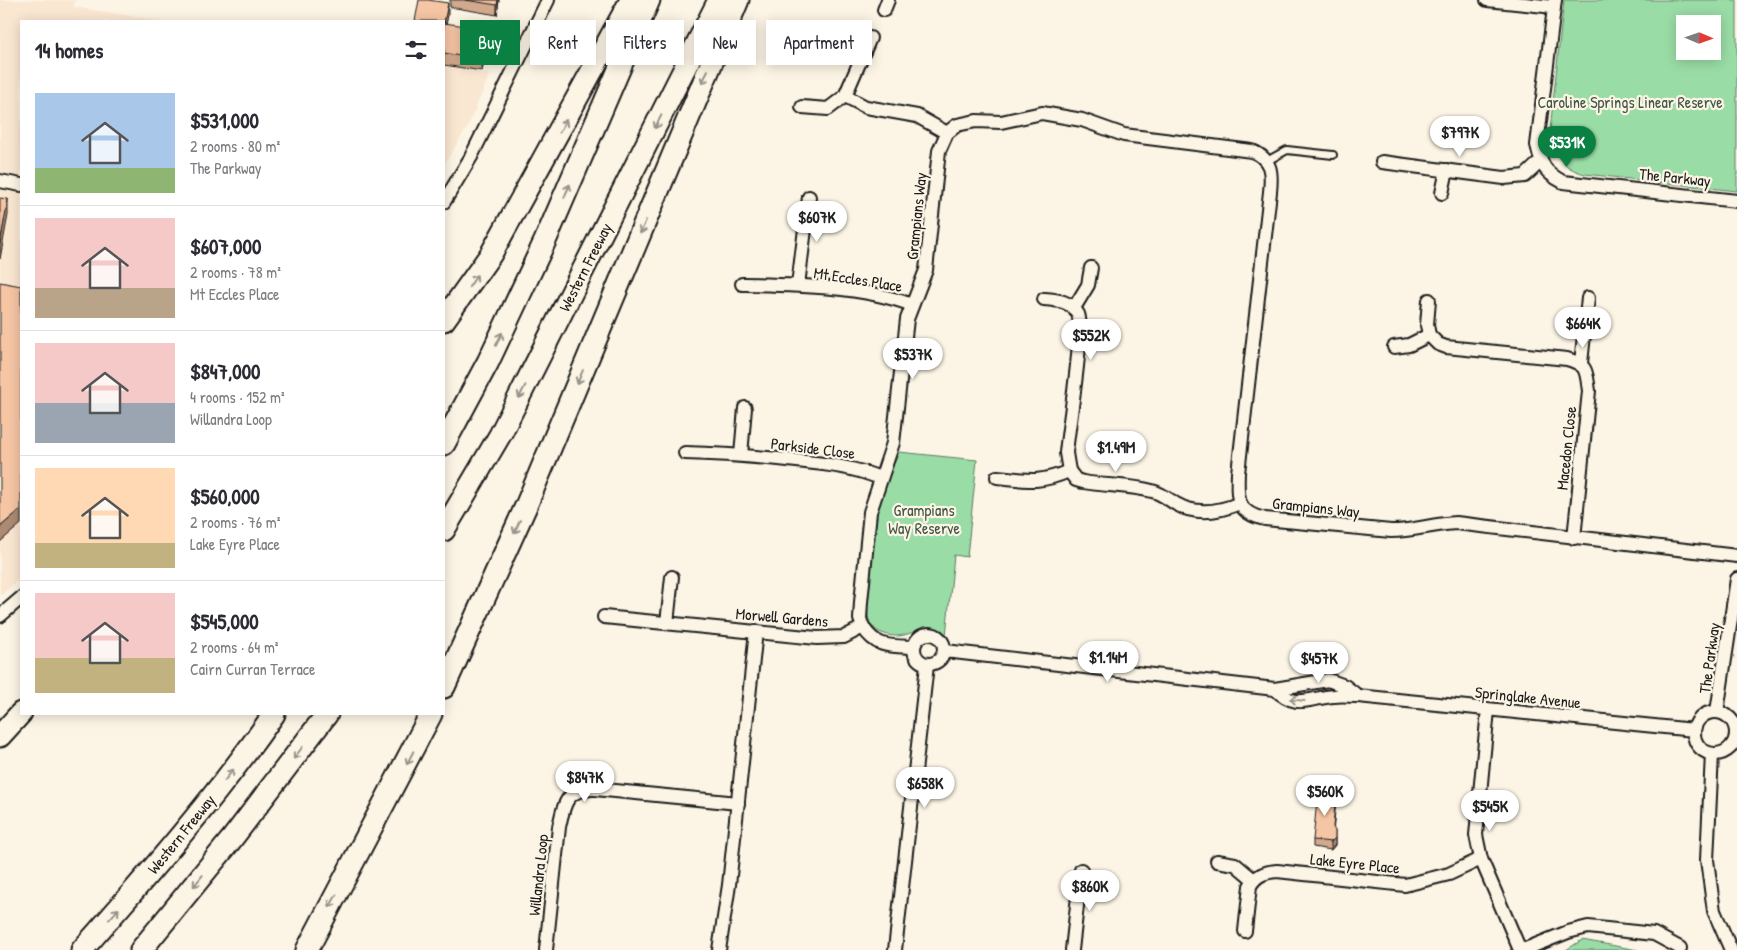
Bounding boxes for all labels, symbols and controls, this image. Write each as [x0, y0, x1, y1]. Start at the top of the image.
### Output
north arrow [1676, 15, 1721, 60]
map controls [1676, 15, 1721, 60]
chip: Buy [460, 20, 520, 65]
chip: Rent [530, 20, 596, 65]
chip: Filters [606, 20, 684, 65]
chip: New [694, 20, 756, 65]
chip: Apartment [766, 20, 872, 65]
text: 14 homes [35, 36, 103, 65]
icon: filters [402, 36, 430, 64]
one-way arrow [700, 69, 710, 84]
park label: Caroline Springs Linear Reserve [1537, 91, 1723, 113]
text: $531,000 [190, 106, 259, 135]
icon: home [75, 113, 135, 173]
one-way arrow [653, 114, 662, 129]
pin: $797K [1425, 116, 1495, 158]
one-way arrow [558, 118, 568, 133]
text: $797K [1441, 121, 1479, 143]
pin: $531K [1532, 126, 1602, 168]
text: $531K [1549, 131, 1585, 153]
text: 2 rooms · 80 m² [190, 135, 280, 157]
text: The Parkway [190, 157, 261, 179]
street label: The Parkway [1638, 162, 1712, 192]
street label: Grampians Way [900, 171, 932, 261]
one-way arrow [562, 184, 572, 199]
pin: $607K [782, 200, 852, 243]
text: $607K [798, 206, 836, 228]
street label: Western Freeway [553, 219, 617, 315]
one-way arrow [637, 219, 647, 234]
text: $607,000 [190, 232, 261, 261]
icon: home [75, 238, 135, 298]
text: 2 rooms · 78 m² [190, 261, 281, 283]
street label: Mt Eccles Place [812, 261, 905, 297]
one-way arrow [468, 274, 478, 288]
text: Mt Eccles Place [190, 283, 279, 305]
pin: $664K [1548, 306, 1618, 349]
text: $664K [1565, 312, 1601, 334]
pin: $552K [1056, 318, 1126, 361]
text: $552K [1072, 324, 1110, 346]
one-way arrow [495, 332, 504, 347]
pin: $537K [878, 338, 948, 380]
text: $537K [894, 343, 932, 365]
text: $847,000 [190, 357, 260, 386]
icon: home [75, 363, 135, 423]
one-way arrow [575, 369, 584, 384]
one-way arrow [517, 384, 526, 399]
text: 4 rooms · 152 m² [190, 386, 285, 408]
street label: Macedon Close [1551, 404, 1581, 491]
text: Willandra Loop [190, 408, 272, 430]
pin: $1.49M [1075, 430, 1157, 473]
street label: Parkside Close [770, 432, 857, 464]
text: $1.49M [1097, 436, 1135, 458]
text: $560,000 [190, 482, 260, 511]
icon: home [75, 488, 135, 548]
street label: Grampians Way [1271, 491, 1361, 523]
park label: Grampians Way Reserve [888, 499, 960, 539]
text: 2 rooms · 76 m² [190, 511, 280, 533]
one-way arrow [511, 519, 521, 534]
text: Lake Eyre Place [190, 533, 280, 555]
street label: Morwell Gardens [735, 602, 829, 632]
text: $545,000 [190, 607, 259, 636]
icon: home [75, 613, 135, 673]
street label: The Parkway [1693, 621, 1725, 695]
text: 2 rooms · 64 m² [190, 636, 278, 658]
pin: $1.14M [1067, 640, 1149, 683]
pin: $457K [1284, 642, 1354, 684]
text: $1.14M [1089, 646, 1127, 668]
text: $457K [1300, 647, 1338, 669]
text: Cairn Curran Terrace [190, 658, 315, 680]
street label: Springlake Avenue [1474, 681, 1583, 714]
one-way arrow [1290, 695, 1306, 705]
one-way arrow [292, 746, 303, 759]
one-way arrow [405, 750, 415, 765]
pin: $847K [550, 760, 620, 803]
text: $847K [566, 766, 604, 788]
pin: $658K [890, 766, 960, 809]
one-way arrow [224, 769, 235, 782]
text: $658K [907, 772, 943, 794]
pin: $560K [1290, 774, 1360, 817]
text: $560K [1307, 780, 1343, 802]
street label: Western Freeway [142, 789, 220, 878]
pin: $545K [1455, 790, 1525, 832]
text: $545K [1472, 795, 1508, 817]
street label: Willandra Loop [523, 833, 553, 917]
street label: Lake Eyre Place [1309, 847, 1401, 879]
pin: $860K [1055, 870, 1125, 912]
one-way arrow [192, 874, 203, 887]
text: $860K [1072, 875, 1108, 897]
one-way arrow [328, 893, 337, 908]
one-way arrow [108, 907, 120, 920]

